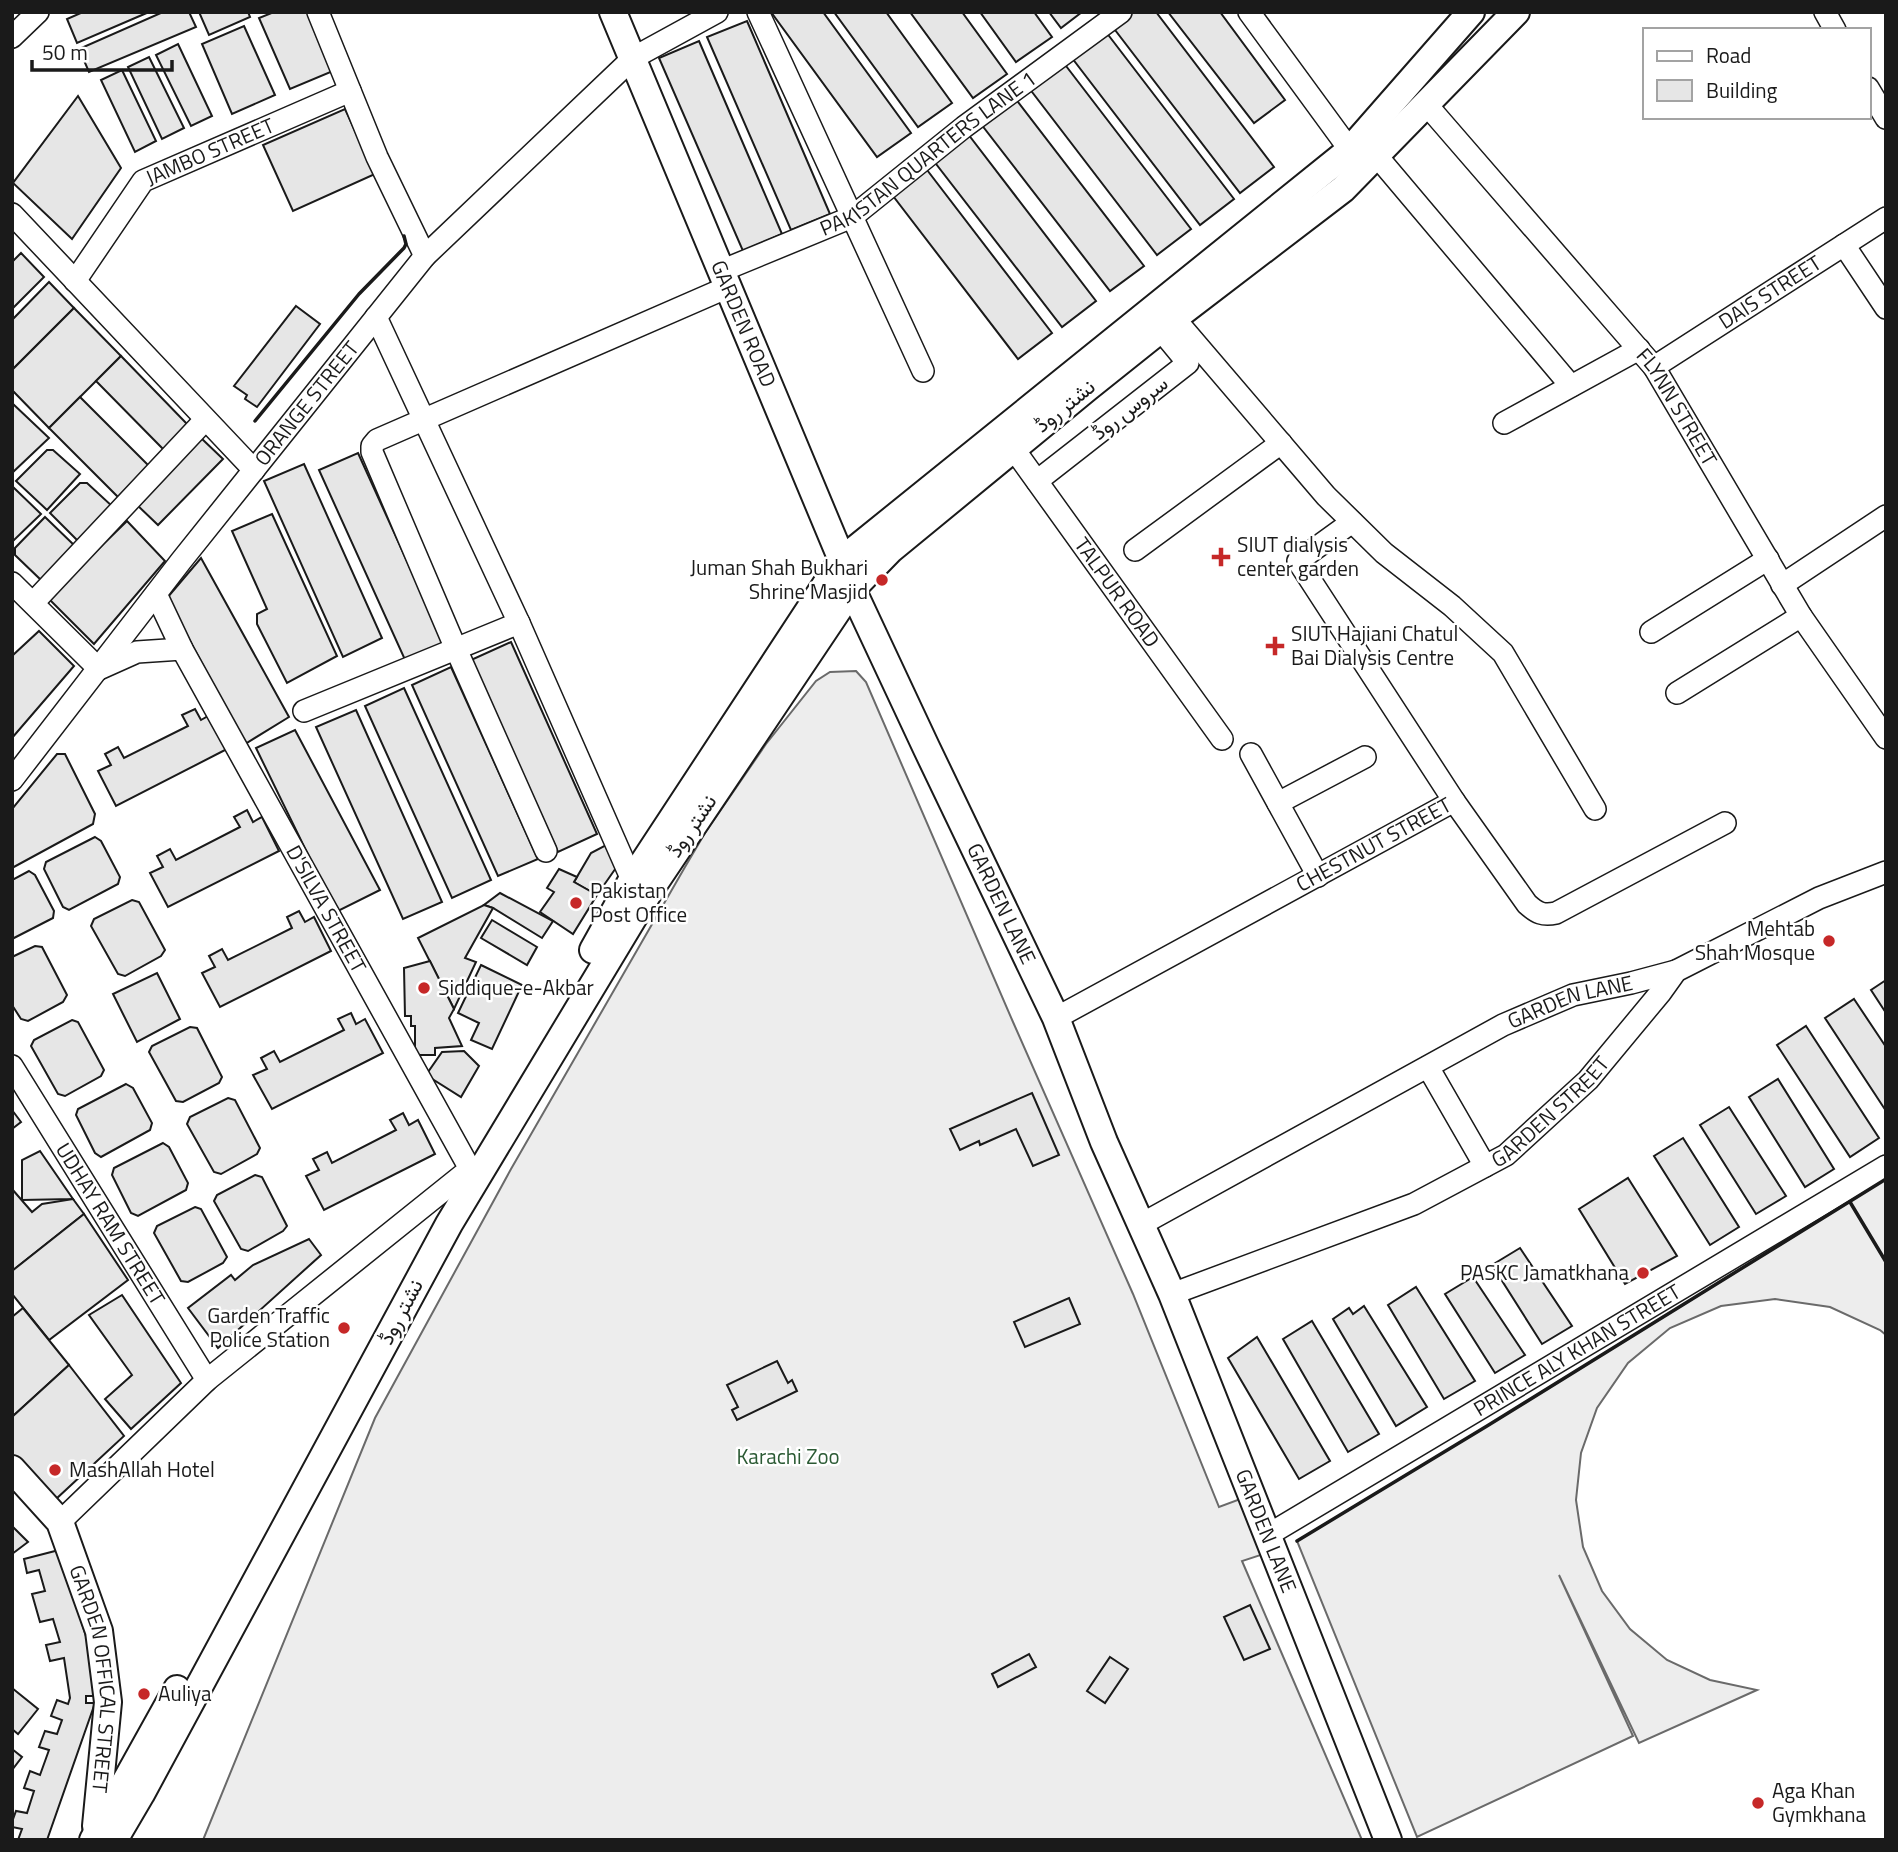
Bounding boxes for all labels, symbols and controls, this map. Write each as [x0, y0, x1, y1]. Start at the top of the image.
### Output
scale bar [32, 28, 172, 72]
legend [1643, 28, 1870, 119]
text: 50 m [42, 36, 88, 68]
text: Road [1706, 39, 1751, 71]
street label: PAKISTAN QUARTERS LANE 1 [815, 62, 1042, 244]
text: Building [1706, 74, 1778, 106]
street label: JAMBO STREET [140, 109, 279, 193]
street label: DAIS STREET [1712, 247, 1827, 337]
street label: GARDEN ROAD [703, 255, 785, 392]
street label: ORANGE STREET [246, 334, 366, 473]
street label: FLYNN STREET [1629, 340, 1726, 472]
street label: سروس روڈ [1084, 367, 1174, 447]
street label: نشتر روڈ [1027, 371, 1102, 440]
place label: SIUT dialysis center garden [1237, 528, 1359, 584]
street label: TALPUR ROAD [1067, 530, 1168, 654]
marker: SIUT dialysis center garden [1211, 547, 1231, 567]
place label: Juman Shah Bukhari Shrine Masjid [690, 551, 868, 607]
marker: Juman Shah Bukhari Shrine Masjid [874, 572, 890, 588]
place label: SIUT Hajiani Chatul Bai Dialysis Centre [1291, 617, 1458, 673]
marker: SIUT Hajiani Chatul Bai Dialysis Centre [1265, 636, 1285, 656]
street label: نشتر روڈ [658, 787, 724, 864]
street label: CHESTNUT STREET [1290, 788, 1457, 899]
street label: GARDEN LANE [959, 837, 1045, 969]
street label: D'SILVA STREET [279, 839, 375, 978]
place label: Pakistan Post Office [590, 874, 687, 930]
marker: Pakistan Post Office [568, 895, 584, 911]
place label: Mehtab Shah Mosque [1695, 912, 1815, 968]
marker: Mehtab Shah Mosque [1821, 933, 1837, 949]
street label: GARDEN LANE [1502, 966, 1636, 1036]
place label: Siddique-e-Akbar [438, 971, 594, 1003]
marker: Siddique-e-Akbar [416, 980, 432, 996]
street label: GARDEN STREET [1485, 1049, 1616, 1175]
street label: UDHAY RAM STREET [48, 1136, 174, 1311]
place label: PASKC Jamatkhana [1460, 1256, 1629, 1288]
marker: PASKC Jamatkhana [1635, 1265, 1651, 1281]
street label: نشتر روڈ [369, 1273, 431, 1350]
street label: PRINCE ALY KHAN STREET [1467, 1275, 1686, 1424]
place label: Garden Traffic Police Station [207, 1299, 330, 1355]
marker: Garden Traffic Police Station [336, 1320, 352, 1336]
park label: Karachi Zoo [736, 1440, 840, 1472]
place label: MashAllah Hotel [69, 1453, 215, 1485]
marker: MashAllah Hotel [47, 1462, 63, 1478]
street label: GARDEN LANE [1228, 1464, 1306, 1597]
street label: GARDEN OFFICAL STREET [62, 1560, 125, 1794]
place label: Auliya [158, 1677, 212, 1709]
marker: Auliya [136, 1686, 152, 1702]
place label: Aga Khan Gymkhana [1772, 1774, 1867, 1830]
marker: Aga Khan Gymkhana [1750, 1795, 1766, 1811]

